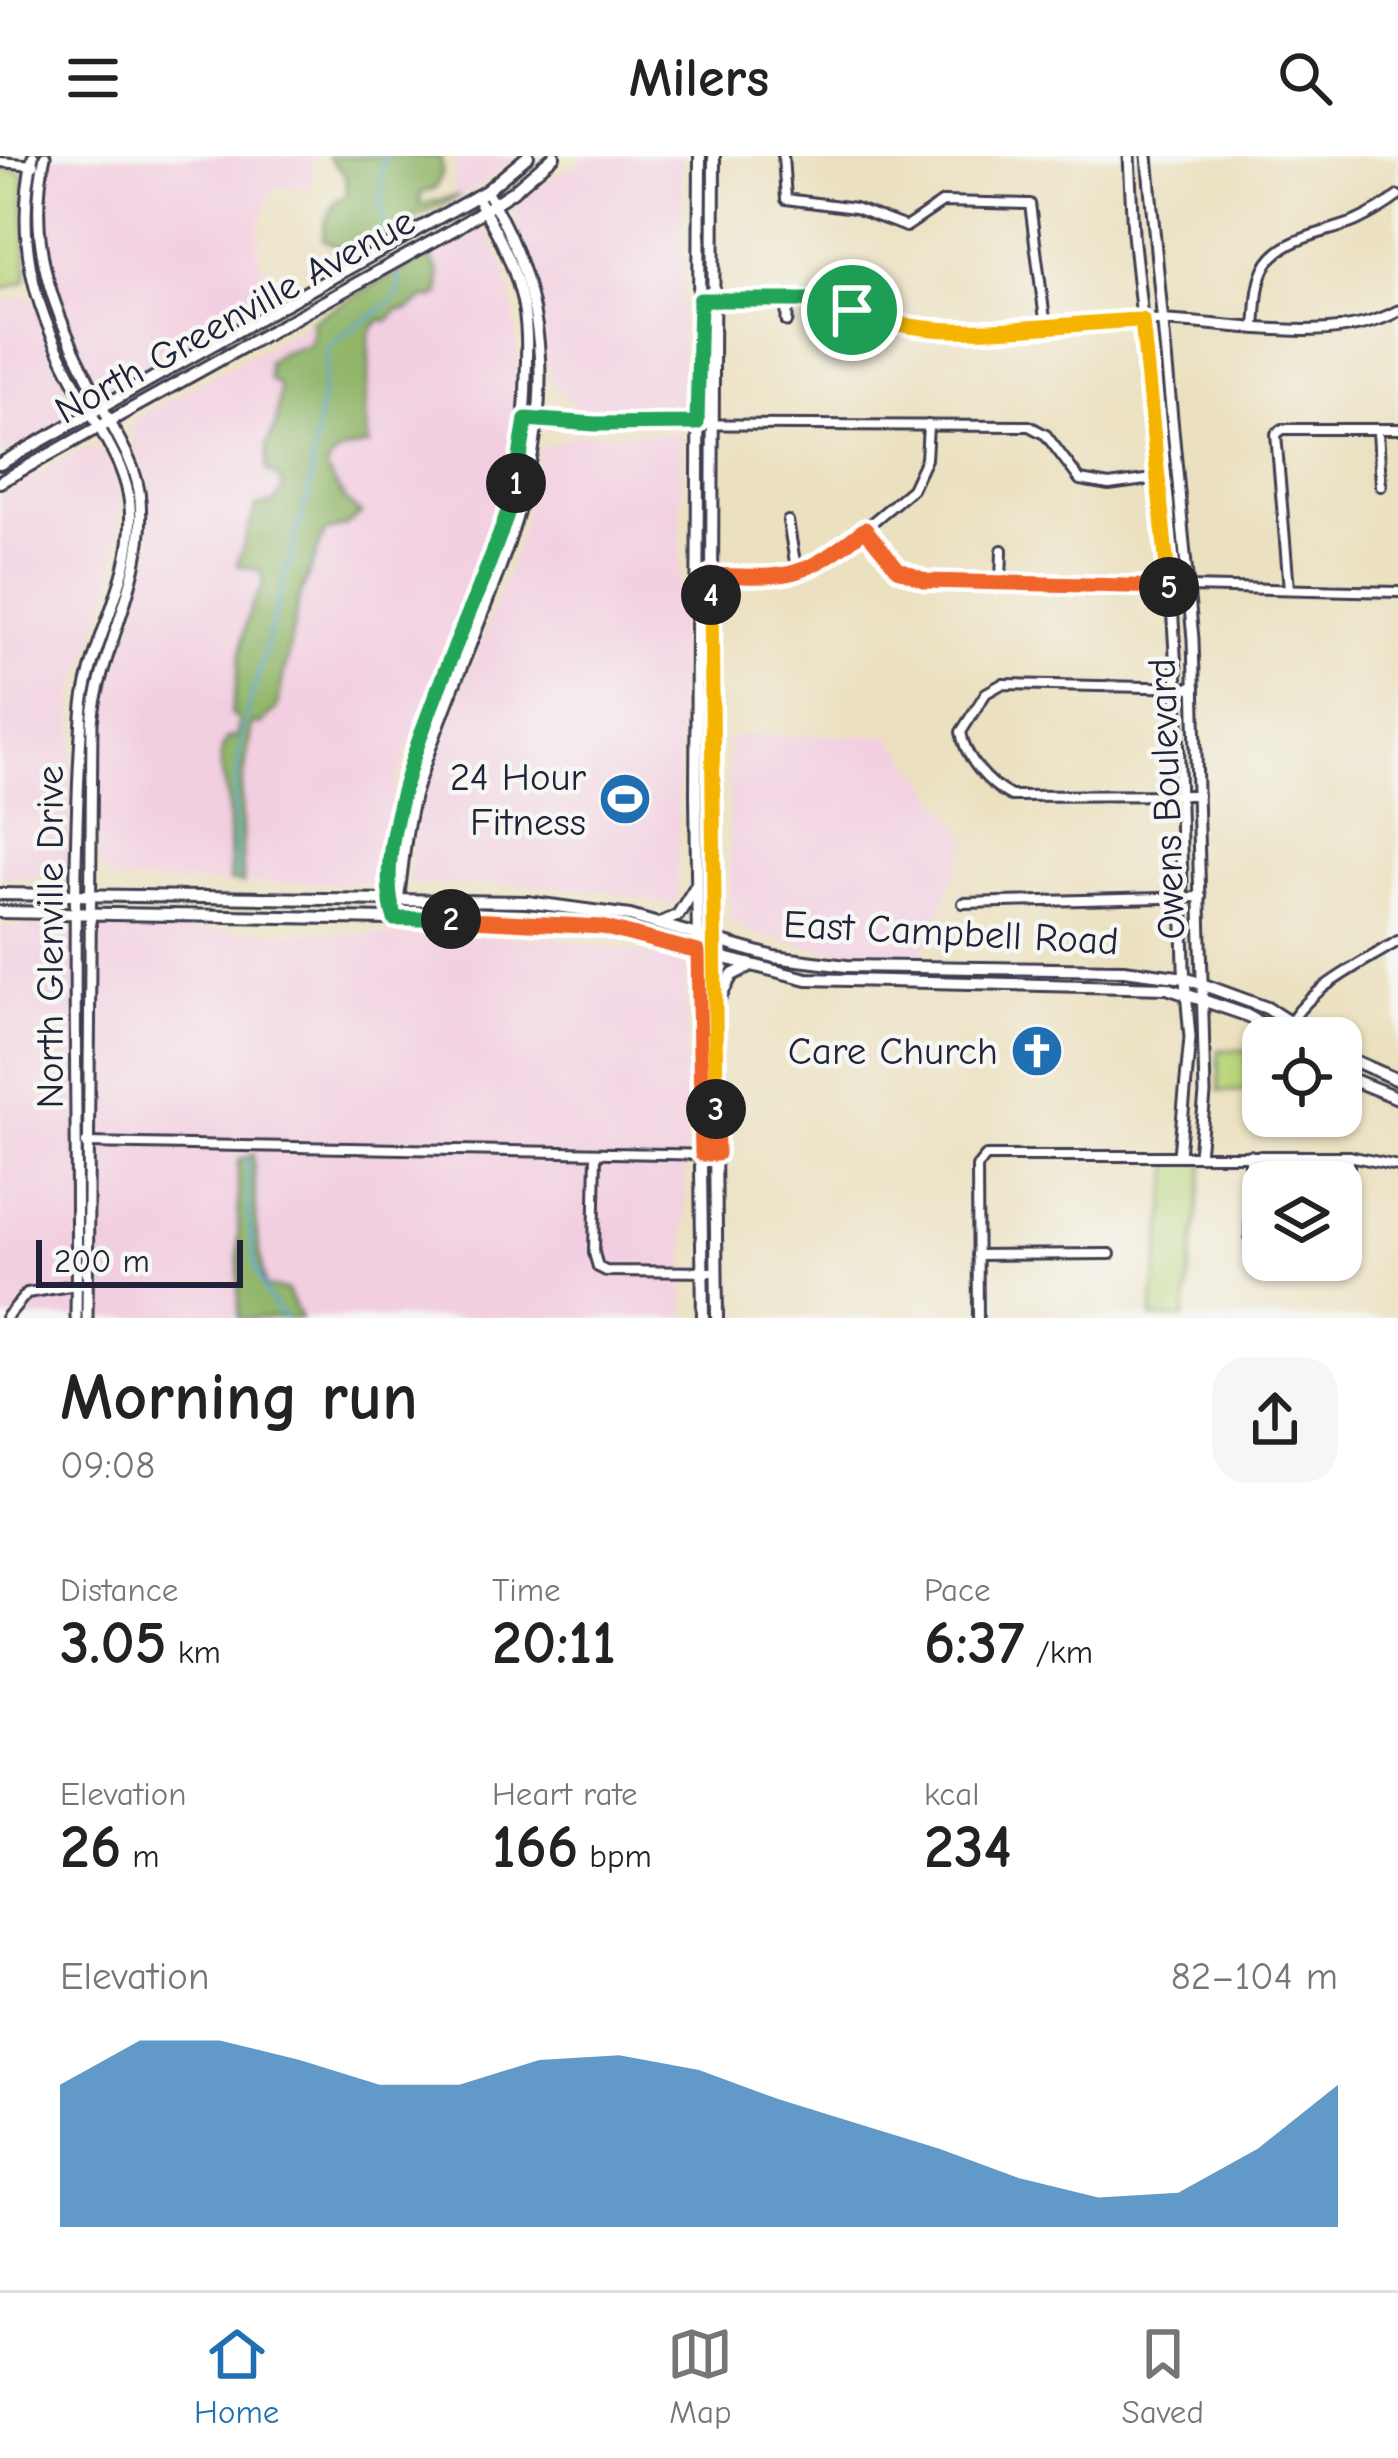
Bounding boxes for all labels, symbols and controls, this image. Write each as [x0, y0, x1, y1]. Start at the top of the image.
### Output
icon: menu [60, 45, 126, 111]
icon: search [1272, 45, 1338, 111]
text: Milers [629, 47, 769, 110]
street label: North Greenville Avenue [48, 198, 422, 434]
pin [801, 259, 903, 361]
icon: arrive [819, 277, 885, 343]
pin: 1 [486, 453, 546, 513]
text: 1 [510, 464, 522, 502]
pin: 5 [1139, 557, 1199, 617]
pin: 4 [681, 565, 741, 625]
text: 5 [1160, 568, 1178, 606]
text: 4 [703, 576, 719, 614]
street label: Owens Boulevard [1140, 658, 1194, 940]
place label: 24 Hour Fitness [450, 755, 587, 845]
street label: North Glenville Drive [28, 765, 73, 1109]
sports icon: 24 Hour Fitness [597, 771, 653, 827]
pin: 2 [421, 889, 481, 949]
text: 2 [443, 900, 459, 938]
street label: East Campbell Road [782, 902, 1120, 964]
map controls [1242, 1017, 1362, 1281]
button: locate [1242, 1017, 1362, 1137]
church icon: Care Church [1009, 1023, 1065, 1079]
place label: Care Church [788, 1029, 998, 1074]
pin: 3 [686, 1079, 746, 1139]
text: 3 [708, 1090, 724, 1128]
button: layers [1242, 1161, 1362, 1281]
scale bar [36, 1234, 243, 1287]
text: 200 m [54, 1242, 150, 1280]
button: share [1212, 1357, 1338, 1483]
text: Morning run [60, 1360, 418, 1436]
text: 09:08 [60, 1443, 155, 1488]
text: Distance [60, 1571, 178, 1609]
text: Time [492, 1571, 561, 1609]
text: Pace [924, 1571, 991, 1609]
text: 3.05 [60, 1609, 167, 1678]
text: 20:11 [492, 1609, 616, 1678]
text: 6:37 [924, 1609, 1024, 1678]
text: km [167, 1633, 221, 1671]
text: /km [1024, 1633, 1093, 1671]
text: Elevation [60, 1775, 186, 1813]
text: Heart rate [492, 1775, 638, 1813]
text: kcal [924, 1775, 979, 1813]
text: 26 [60, 1813, 121, 1882]
text: 166 [492, 1813, 578, 1882]
text: 234 [924, 1813, 1012, 1882]
text: m [121, 1837, 160, 1875]
text: bpm [578, 1837, 652, 1875]
text: Elevation [60, 1954, 209, 1999]
text: 82–104 m [1171, 1954, 1338, 1999]
tab: Home [194, 2321, 279, 2431]
tab: Map [667, 2321, 733, 2431]
tab: Saved [1121, 2321, 1204, 2431]

